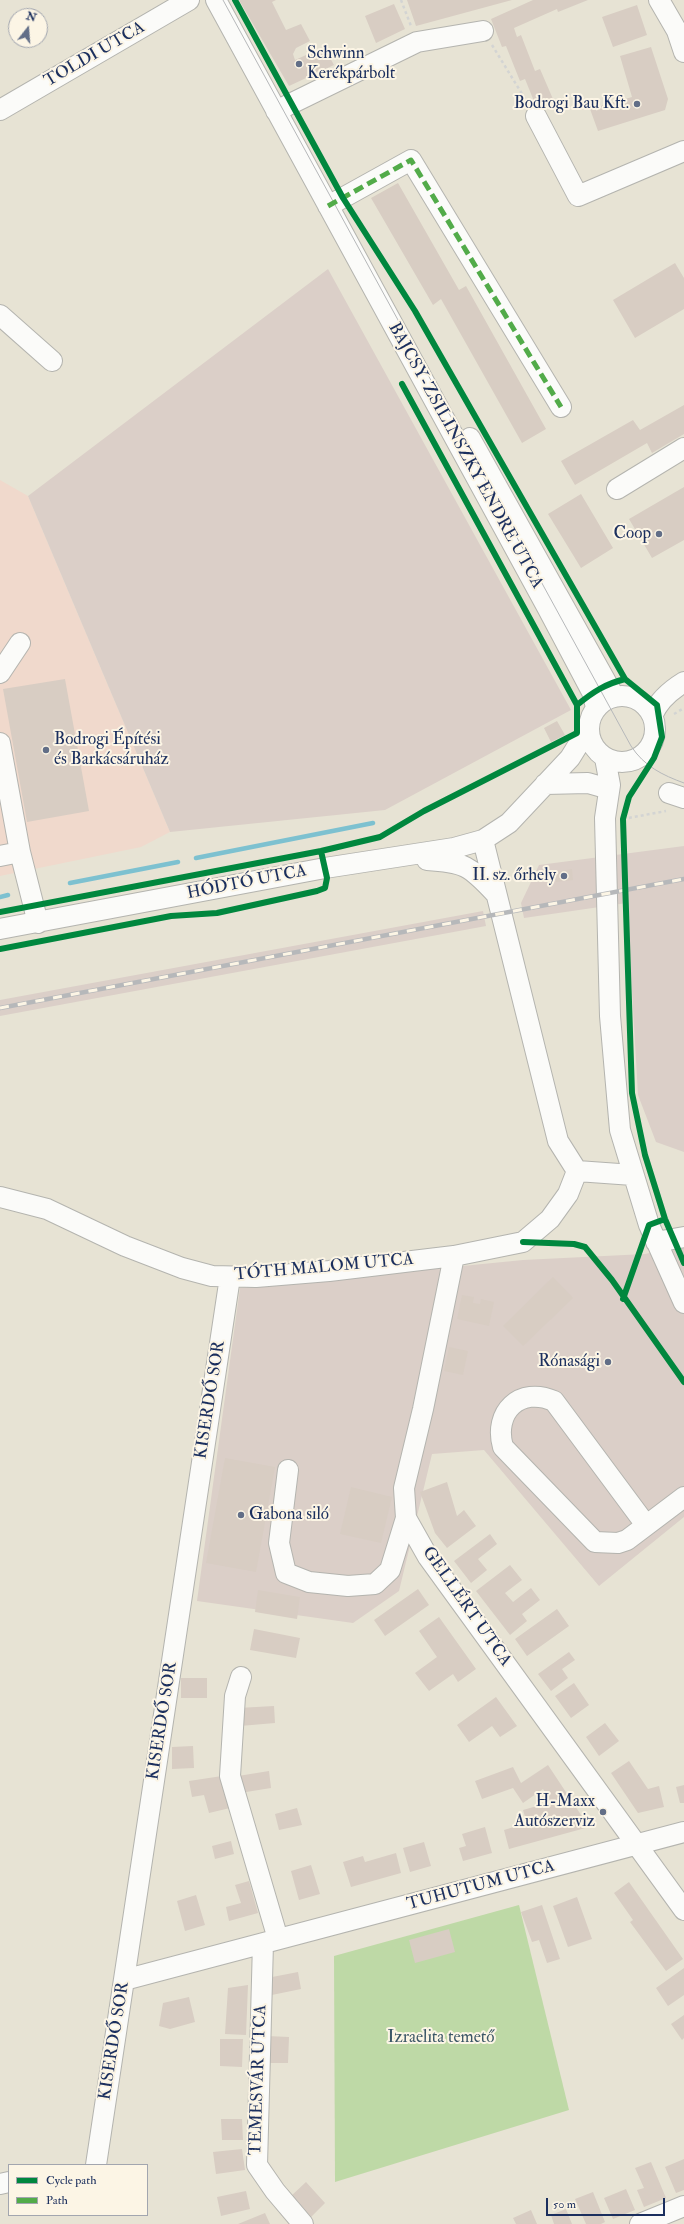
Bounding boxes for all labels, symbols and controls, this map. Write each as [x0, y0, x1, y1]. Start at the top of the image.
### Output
north arrow [8, 8, 48, 48]
text: N [25, 9, 38, 25]
street label: TOLDI UTCA [41, 18, 149, 92]
place label: Schwinn Kerékpárbolt [307, 44, 395, 84]
marker: Schwinn Kerékpárbolt [294, 59, 304, 69]
place label: Bodrogi Bau Kft. [514, 94, 629, 114]
marker: Bodrogi Bau Kft. [632, 99, 642, 109]
street label: BAJCSY-ZSILINSZKY ENDRE UTCA [383, 319, 547, 593]
place label: Coop [614, 524, 651, 544]
marker: Coop [654, 529, 664, 539]
place label: Bodrogi Építési és Barkácsáruház [54, 730, 169, 770]
marker: Bodrogi Építési és Barkácsáruház [41, 745, 51, 755]
street label: HÓDTÓ UTCA [185, 861, 309, 905]
place label: II. sz. őrhely [472, 866, 556, 886]
marker: II. sz. őrhely [559, 871, 569, 881]
street label: TÓTH MALOM UTCA [233, 1250, 415, 1286]
street label: KISERDŐ SOR [192, 1340, 230, 1460]
place label: Rónasági [538, 1352, 600, 1372]
marker: Rónasági [603, 1357, 613, 1367]
place label: Gabona siló [249, 1505, 329, 1525]
marker: Gabona siló [236, 1510, 246, 1520]
street label: GELLÉRT UTCA [417, 1543, 515, 1671]
street label: KISERDŐ SOR [144, 1661, 182, 1781]
place label: H-Maxx Autószerviz [514, 1792, 595, 1832]
marker: H-Maxx Autószerviz [598, 1807, 608, 1817]
street label: TUHUTUM UTCA [405, 1856, 557, 1916]
street label: KISERDŐ SOR [96, 1981, 134, 2101]
street label: TEMESVÁR UTCA [246, 2004, 272, 2156]
park label: Izraelita temető [388, 2028, 494, 2048]
legend [8, 2164, 148, 2216]
text: Cycle path [46, 2173, 96, 2188]
scale bar [548, 2190, 667, 2216]
text: Path [46, 2193, 68, 2208]
text: 50 m [553, 2197, 576, 2212]

